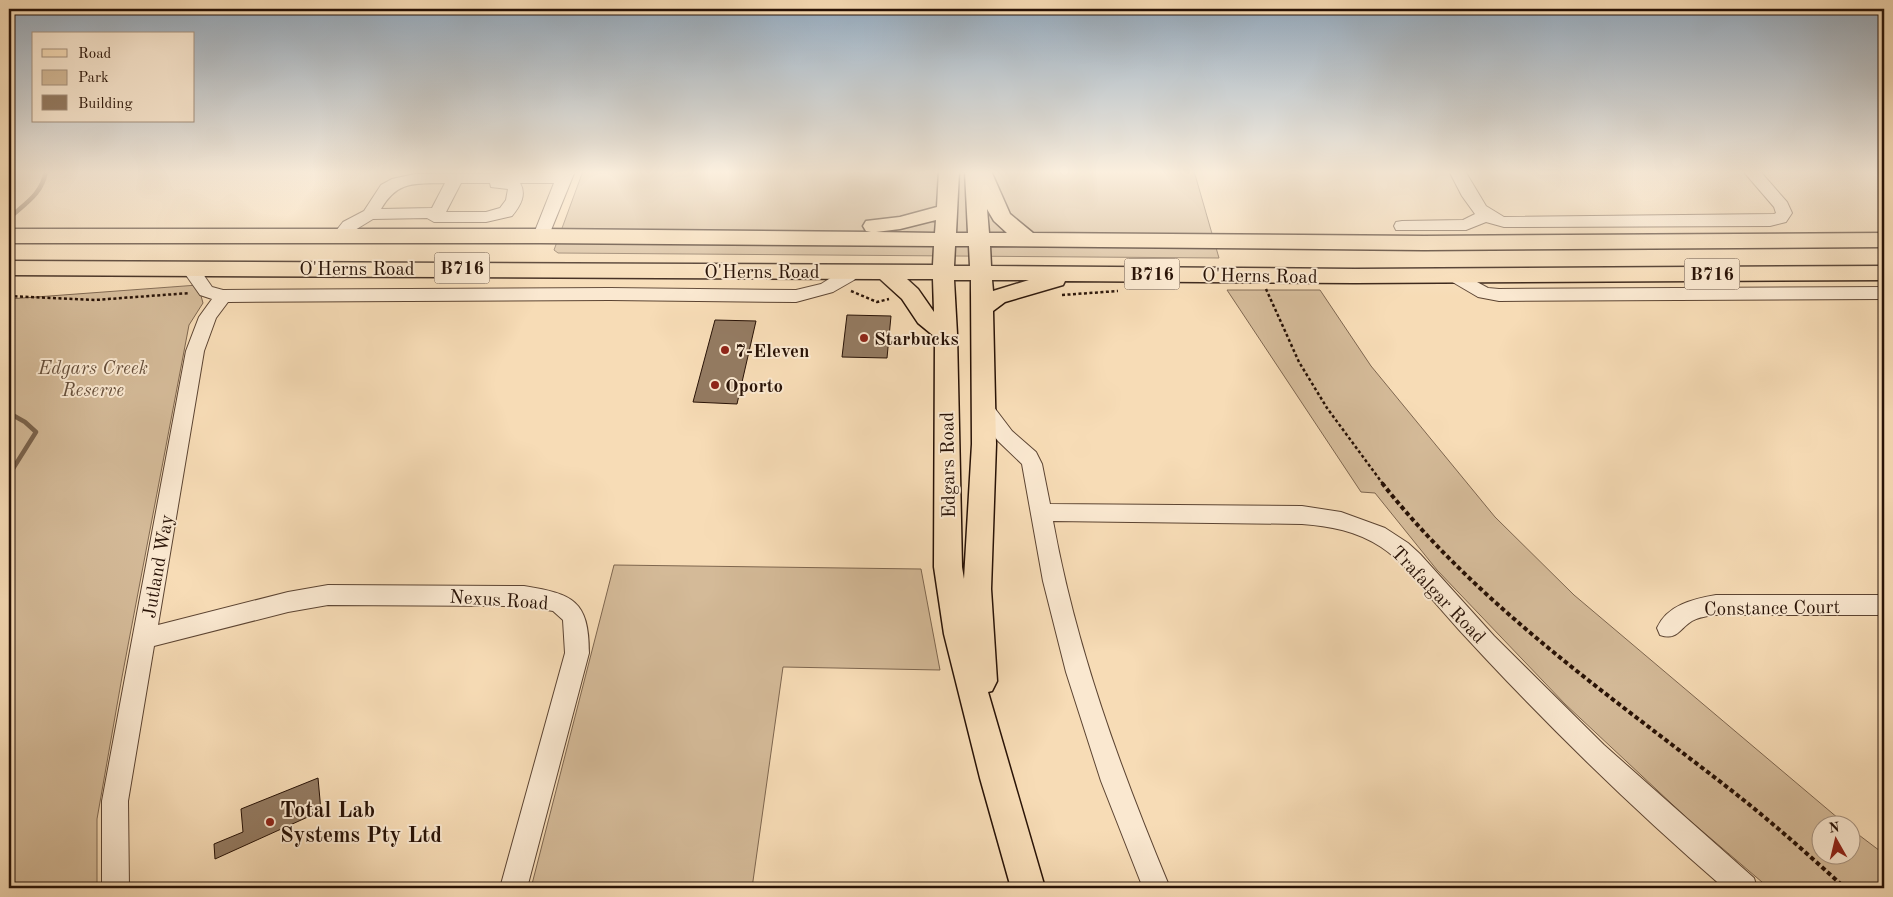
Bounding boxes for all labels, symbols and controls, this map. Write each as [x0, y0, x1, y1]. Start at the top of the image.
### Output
legend [32, 32, 195, 122]
text: Road [78, 47, 112, 62]
text: Park [78, 71, 109, 86]
text: Building [78, 97, 133, 112]
road number: B716 [434, 252, 490, 284]
road number: B716 [1124, 258, 1180, 290]
road number: B716 [1684, 258, 1740, 290]
street label: O'Herns Road [299, 261, 415, 280]
street label: O'Herns Road [704, 264, 820, 283]
street label: O'Herns Road [1202, 267, 1318, 288]
place label: Starbucks [874, 331, 959, 350]
marker: Starbucks [858, 332, 870, 344]
place label: 7-Eleven [735, 343, 810, 362]
marker: 7-Eleven [719, 344, 731, 356]
park label: Edgars Creek Reserve [37, 360, 148, 401]
place label: Oporto [725, 378, 783, 397]
marker: Oporto [709, 379, 721, 391]
street label: Edgars Road [939, 412, 960, 518]
street label: Jutland Way [141, 513, 178, 620]
street label: Trafalgar Road [1386, 544, 1488, 648]
street label: Nexus Road [449, 589, 549, 614]
street label: Constance Court [1704, 599, 1840, 620]
place label: Total Lab Systems Pty Ltd [280, 800, 442, 847]
north arrow [1810, 814, 1860, 864]
marker: Total Lab Systems Pty Ltd [264, 816, 276, 828]
text: N [1828, 820, 1841, 836]

